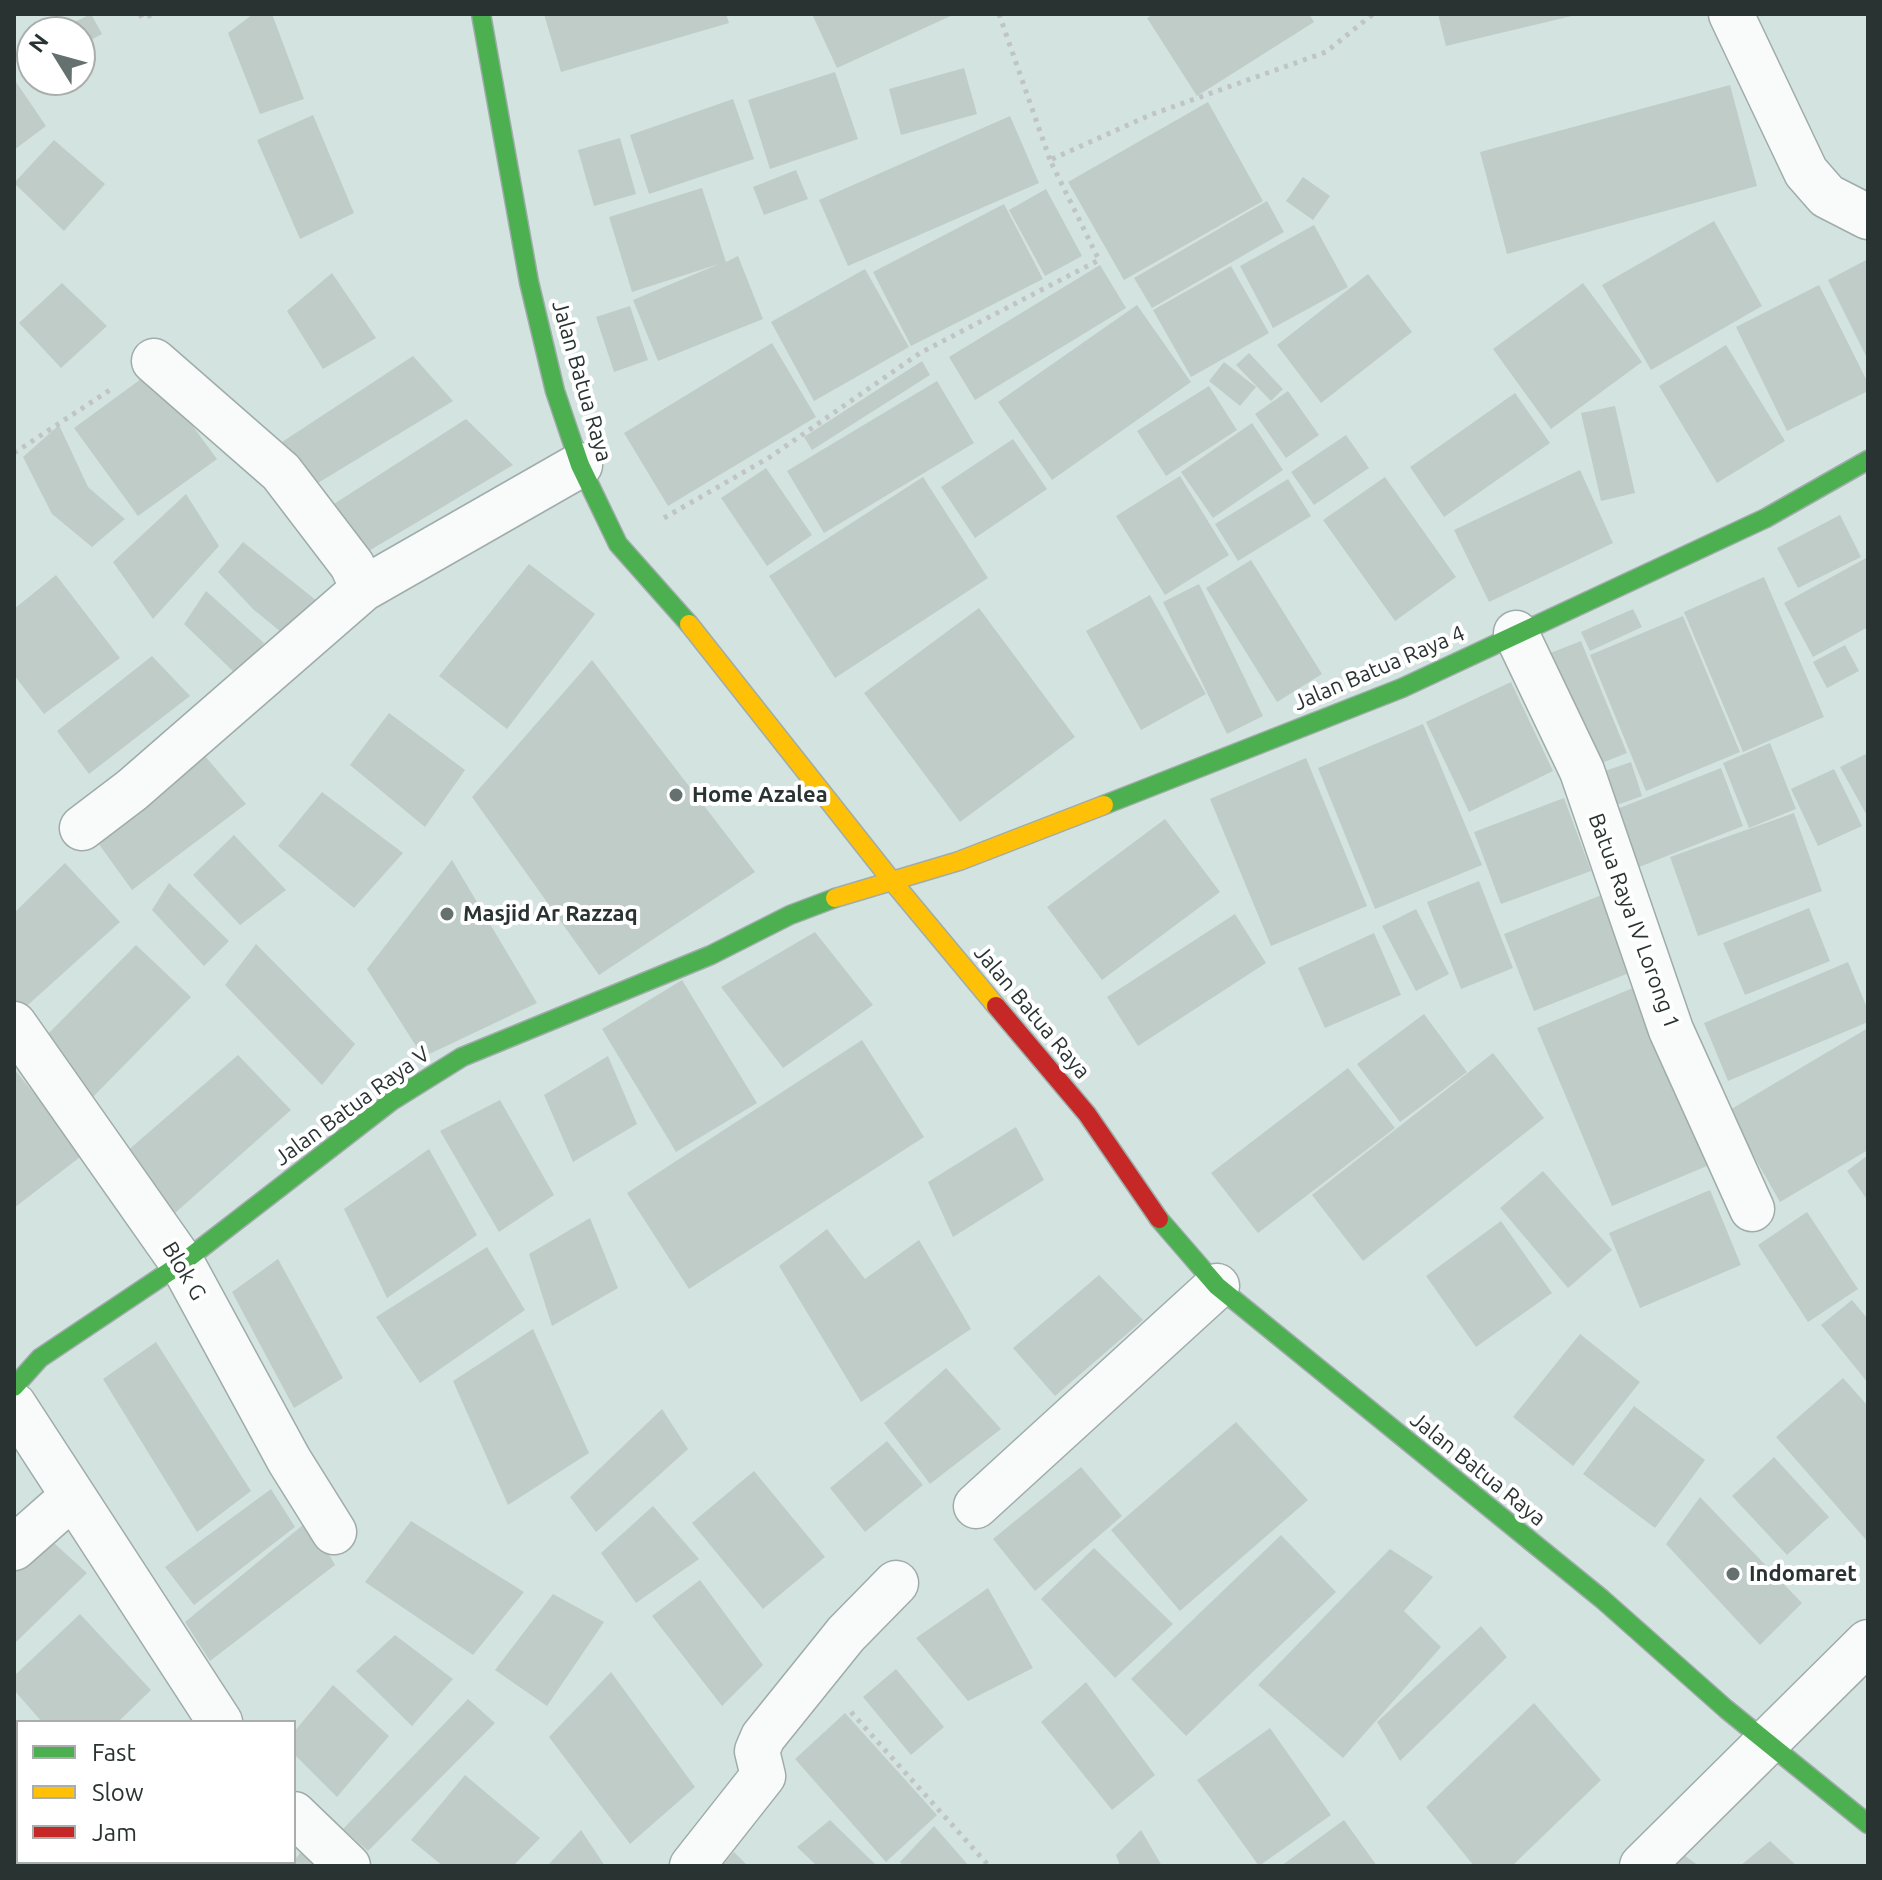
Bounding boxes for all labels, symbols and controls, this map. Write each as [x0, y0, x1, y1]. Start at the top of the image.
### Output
north arrow [16, 16, 96, 96]
text: N [23, 28, 53, 57]
street label: Jalan Batua Raya [546, 297, 618, 465]
street label: Jalan Batua Raya 4 [1289, 620, 1469, 716]
place label: Home Azalea [692, 782, 828, 808]
marker: Home Azalea [667, 786, 685, 804]
street label: Batua Raya IV Lorong 1 [1583, 810, 1685, 1032]
place label: Masjid Ar Razzaq [463, 901, 638, 927]
marker: Masjid Ar Razzaq [438, 905, 456, 923]
street label: Jalan Batua Raya [968, 940, 1096, 1084]
street label: Jalan Batua Raya V [269, 1041, 435, 1171]
street label: Blok G [156, 1237, 212, 1305]
street label: Jalan Batua Raya [1405, 1406, 1551, 1532]
place label: Indomaret [1749, 1561, 1857, 1587]
marker: Indomaret [1724, 1565, 1742, 1583]
legend [16, 1720, 296, 1864]
text: Fast [92, 1739, 136, 1766]
text: Slow [92, 1779, 144, 1806]
text: Jam [92, 1819, 137, 1846]

